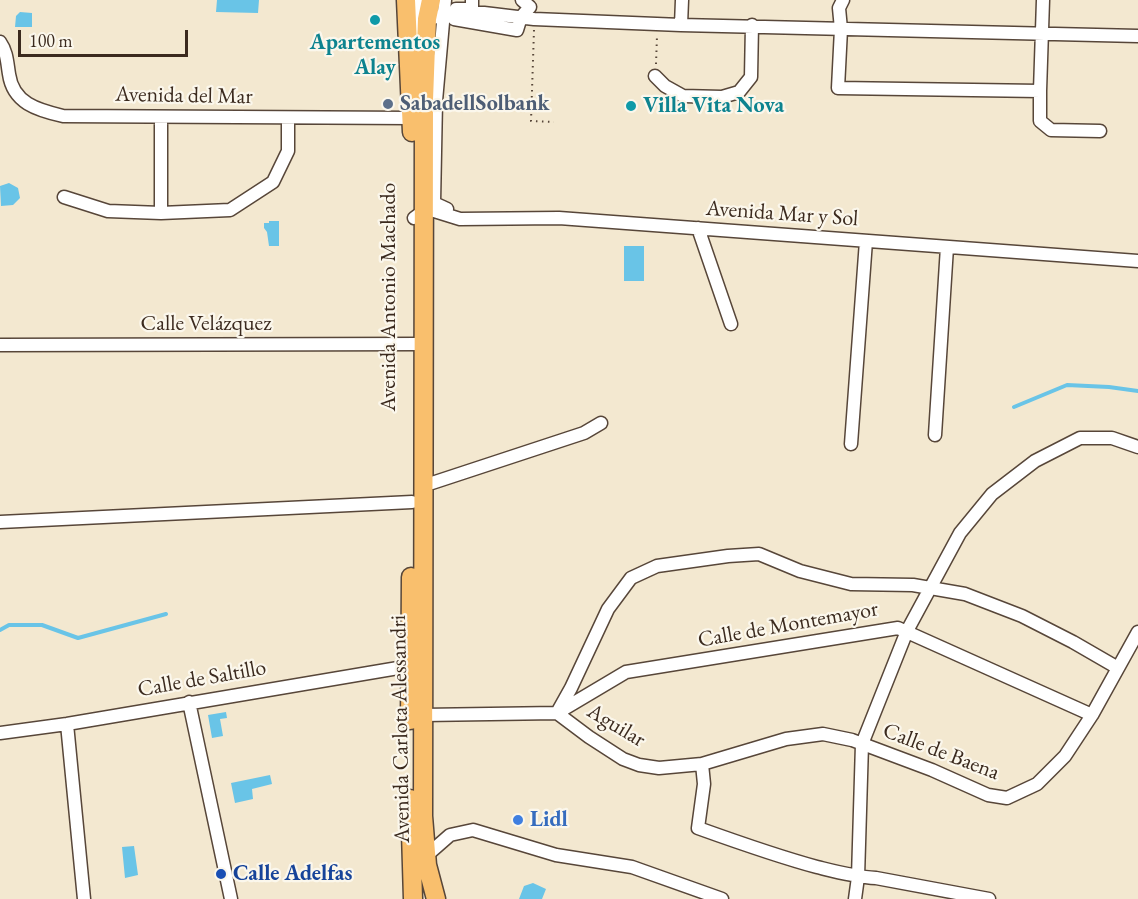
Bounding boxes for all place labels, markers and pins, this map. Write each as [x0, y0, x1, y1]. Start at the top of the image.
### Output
marker: Apartementos Alay [368, 13, 382, 27]
place label: Apartementos Alay [310, 30, 440, 82]
place label: SabadellSolbank [400, 91, 550, 117]
place label: Villa Vita Nova [643, 93, 784, 119]
marker: SabadellSolbank [381, 97, 395, 111]
marker: Villa Vita Nova [624, 99, 638, 113]
place label: Lidl [530, 807, 568, 833]
marker: Lidl [511, 813, 525, 827]
place label: Calle Adelfas [233, 861, 352, 887]
marker: Calle Adelfas [214, 867, 228, 881]

